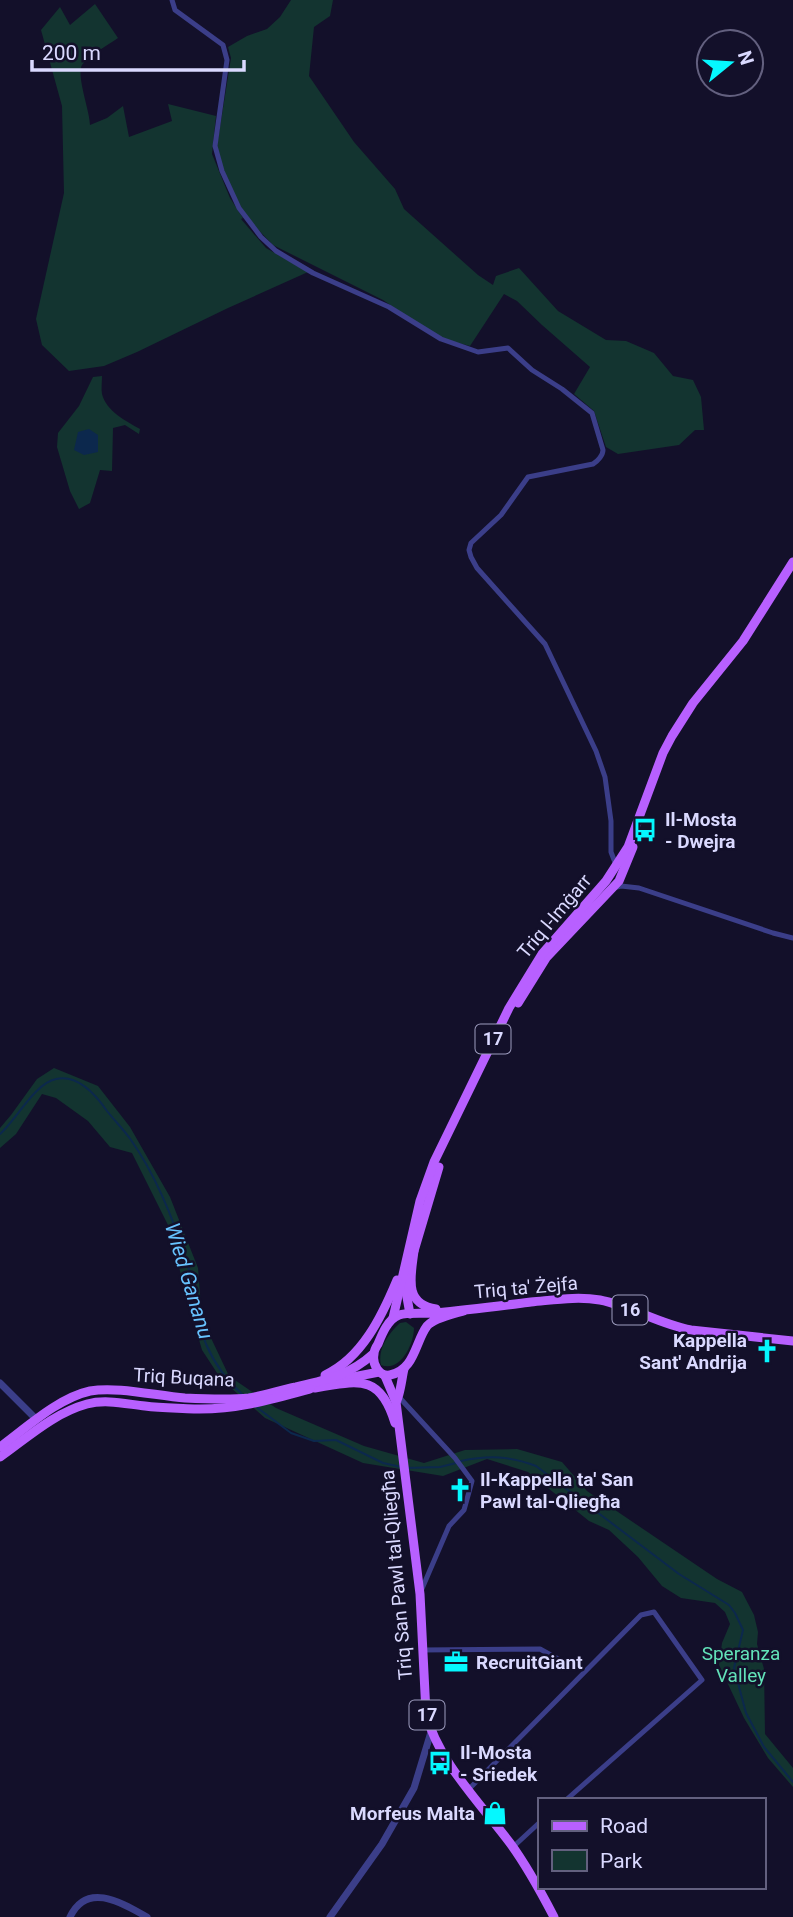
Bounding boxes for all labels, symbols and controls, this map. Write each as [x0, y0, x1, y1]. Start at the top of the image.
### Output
scale bar [32, 28, 243, 72]
north arrow [695, 28, 765, 98]
text: 200 m [42, 41, 101, 65]
text: N [733, 48, 759, 68]
place label: Il-Mosta - Dwejra [665, 808, 737, 853]
bus stop icon: Il-Mosta - Dwejra [631, 816, 659, 844]
street label: Triq l-Imġarr [513, 869, 597, 963]
road number: 17 [476, 1024, 510, 1054]
water label: Wied Gananu [160, 1220, 218, 1342]
street label: Triq ta' Żejfa [473, 1272, 579, 1303]
road number: 16 [612, 1296, 648, 1324]
place label: Kappella Sant' Andrija [639, 1329, 747, 1374]
church icon: Kappella Sant' Andrija [753, 1337, 781, 1365]
street label: Triq Buqana [133, 1363, 235, 1392]
place label: Il-Kappella ta' San Pawl tal-Qliegħa [480, 1468, 634, 1513]
street label: Triq San Pawl tal-Qliegħa [376, 1469, 417, 1681]
church icon: Il-Kappella ta' San Pawl tal-Qliegħa [446, 1476, 474, 1504]
park label: Speranza Valley [702, 1642, 780, 1687]
office icon: RecruitGiant [442, 1648, 470, 1676]
place label: RecruitGiant [476, 1651, 583, 1674]
road number: 17 [410, 1700, 444, 1730]
place label: Il-Mosta - Sriedek [460, 1741, 538, 1786]
bus stop icon: Il-Mosta - Sriedek [426, 1749, 454, 1777]
legend [538, 1798, 765, 1889]
shop icon: Morfeus Malta [481, 1799, 509, 1827]
place label: Morfeus Malta [350, 1802, 475, 1825]
text: Road [600, 1814, 648, 1838]
text: Park [600, 1849, 643, 1873]

